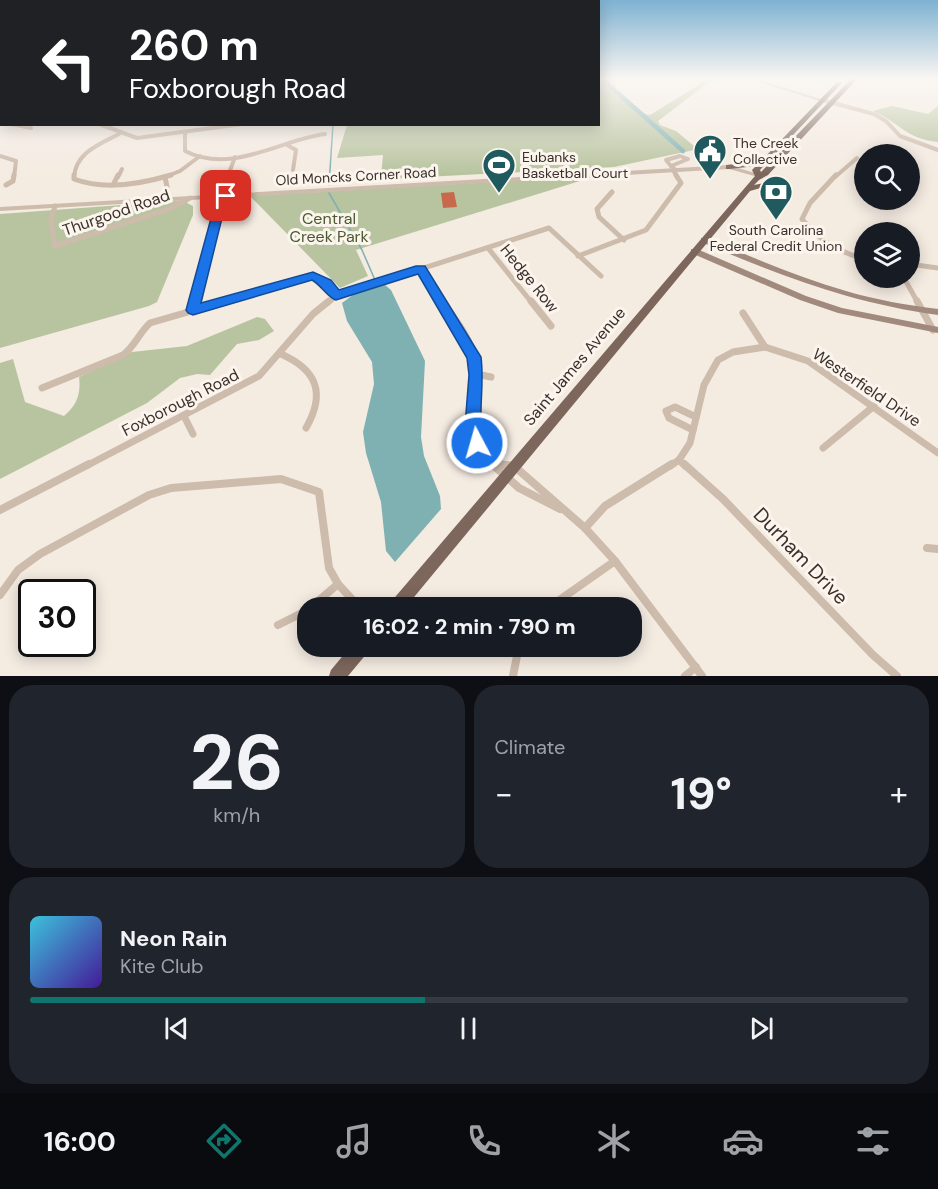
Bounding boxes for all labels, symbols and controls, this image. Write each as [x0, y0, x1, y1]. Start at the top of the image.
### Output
text: 260 m [129, 18, 259, 73]
icon: left [30, 24, 108, 102]
text: Foxborough Road [129, 71, 346, 106]
public building icon: The Creek Collective [692, 133, 728, 180]
place label: The Creek Collective [733, 134, 799, 168]
map controls [854, 144, 920, 288]
button: search [854, 144, 920, 210]
sports icon: Eubanks Basketball Court [481, 147, 517, 194]
place label: Eubanks Basketball Court [522, 148, 628, 182]
street label: Old Moncks Corner Road [275, 163, 437, 189]
pin [200, 170, 251, 221]
bank icon: South Carolina Federal Credit Union [758, 174, 794, 221]
icon: arrive [209, 179, 242, 212]
street label: Thurgood Road [60, 184, 173, 241]
park label: Central Creek Park [289, 208, 369, 247]
place label: South Carolina Federal Credit Union [710, 221, 842, 255]
button: layers [854, 222, 920, 288]
street label: Hedge Row [496, 240, 564, 317]
street label: Saint James Avenue [519, 303, 630, 430]
street label: Westerfield Drive [808, 343, 925, 431]
street label: Foxborough Road [118, 364, 242, 441]
position arrow [445, 411, 509, 475]
street label: Durham Drive [748, 502, 854, 610]
speed limit sign: 30 [18, 579, 96, 657]
text: 16:02 · 2 min · 790 m [363, 612, 576, 641]
text: 26 [190, 712, 284, 813]
text: Climate [495, 734, 565, 760]
text: 19° [671, 764, 732, 823]
text: − [495, 772, 513, 815]
text: + [890, 772, 908, 815]
text: km/h [213, 802, 260, 828]
text: Neon Rain [120, 924, 227, 953]
text: Kite Club [120, 953, 204, 979]
icon: previous [160, 1012, 193, 1045]
icon: pause [452, 1012, 485, 1045]
icon: next [745, 1012, 778, 1045]
icon: directions [203, 1120, 245, 1162]
icon: music [333, 1120, 375, 1162]
icon: phone [463, 1120, 505, 1162]
icon: climate [593, 1120, 635, 1162]
icon: car [722, 1120, 764, 1162]
icon: filters [852, 1120, 894, 1162]
text: 16:00 [44, 1124, 116, 1159]

